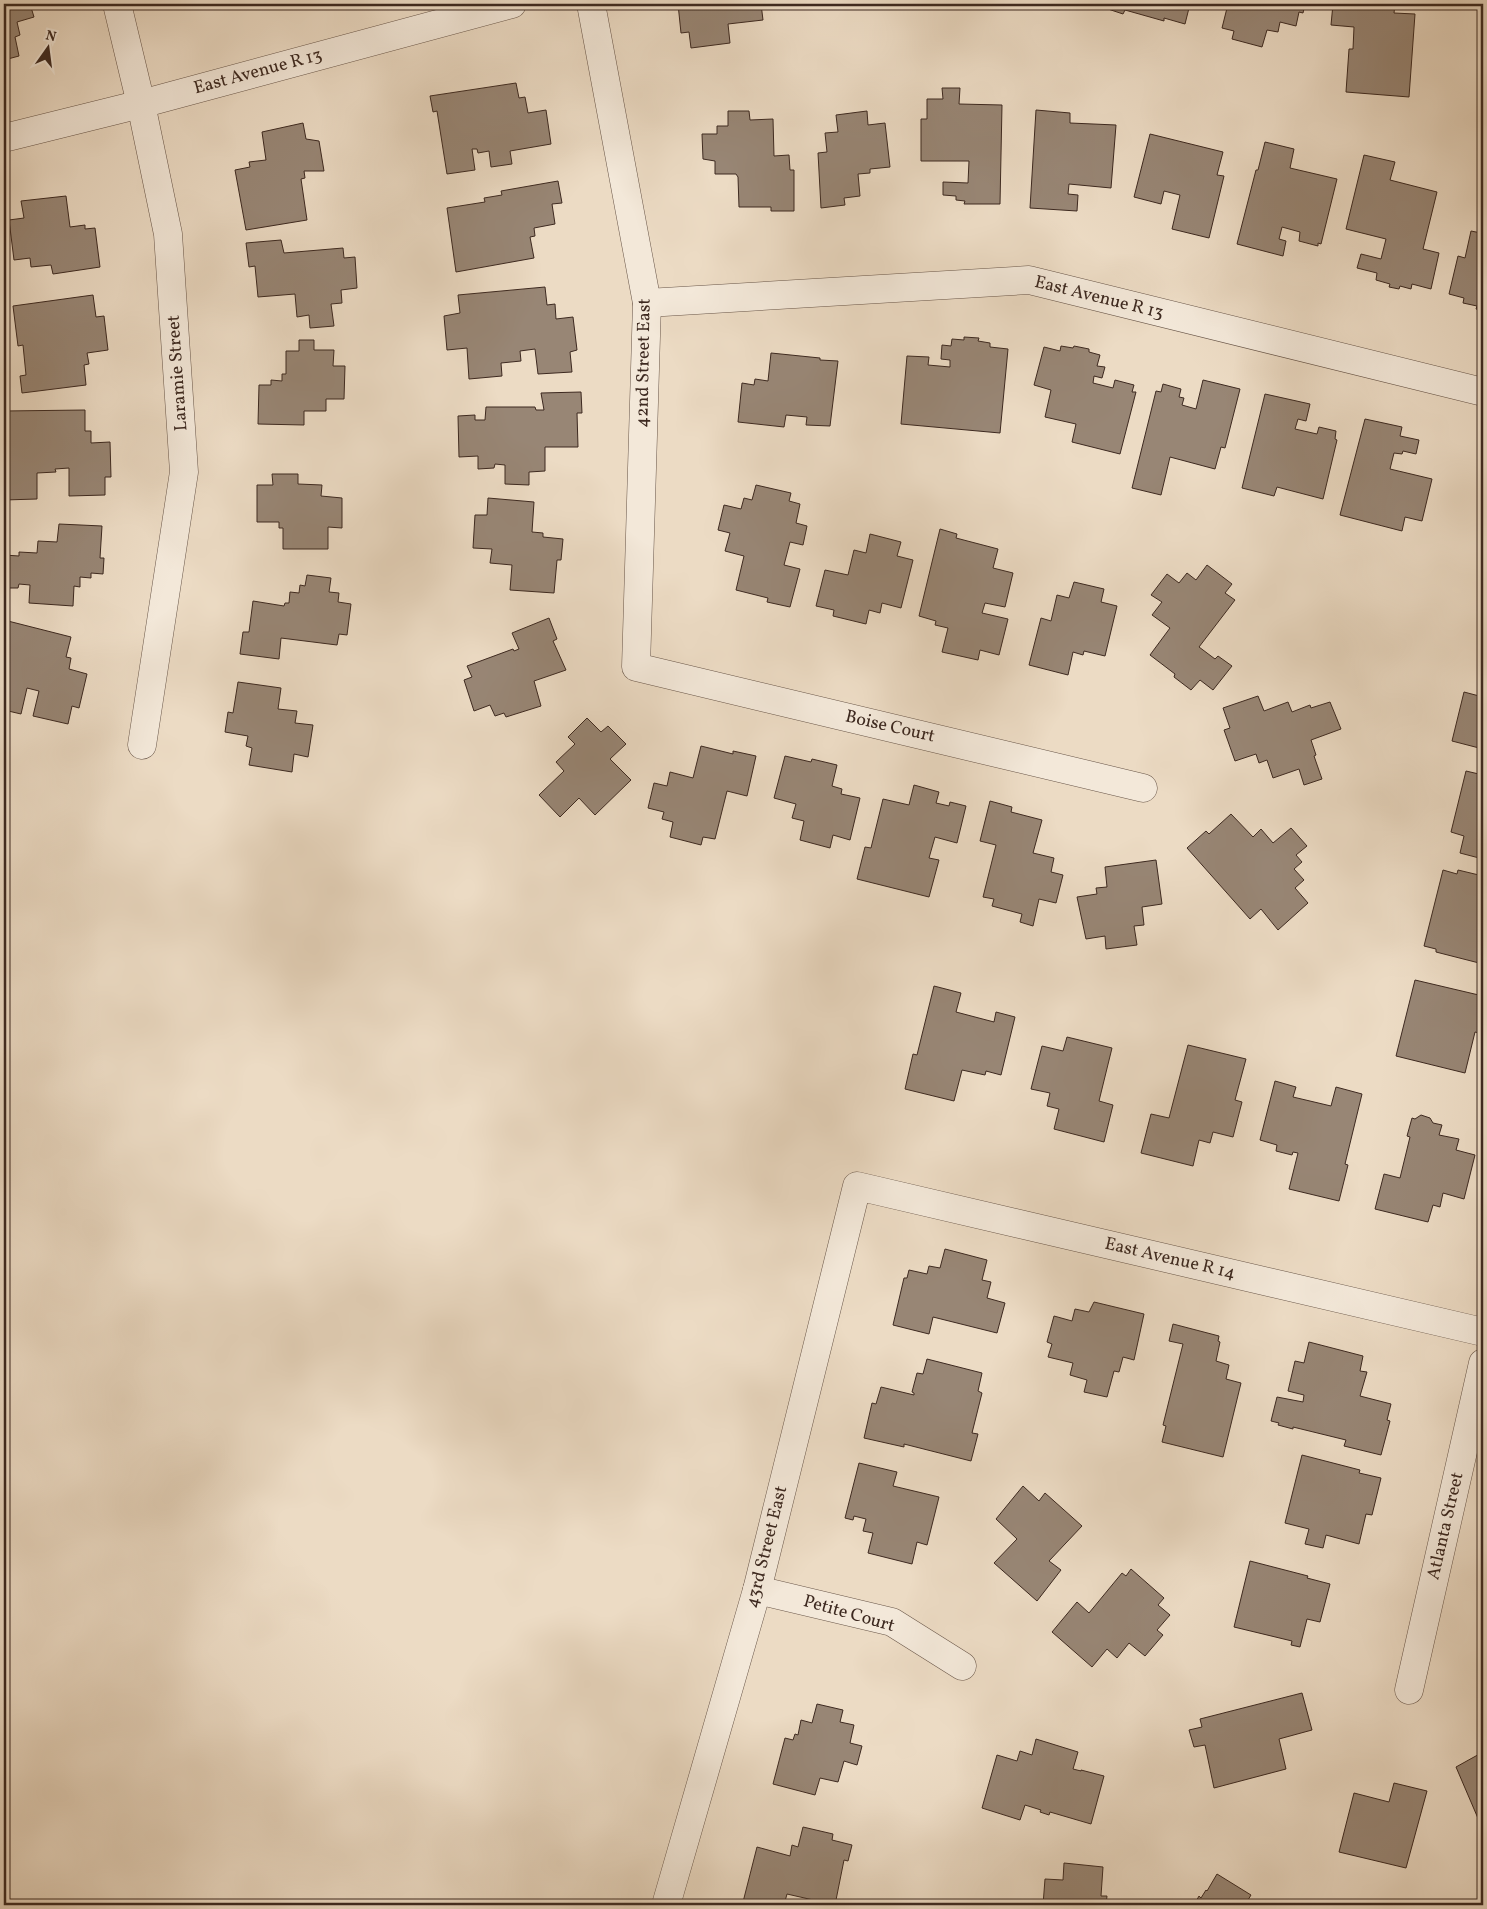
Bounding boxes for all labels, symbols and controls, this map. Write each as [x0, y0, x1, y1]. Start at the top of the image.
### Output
north arrow [22, 22, 72, 72]
text: N [44, 26, 58, 47]
street label: East Avenue R 13 [191, 43, 325, 101]
street label: East Avenue R 13 [1032, 270, 1166, 326]
street label: 42nd Street East [630, 298, 658, 428]
street label: Laramie Street [161, 314, 195, 432]
street label: Boise Court [843, 705, 937, 749]
street label: East Avenue R 14 [1102, 1232, 1238, 1286]
street label: Atlanta Street [1421, 1470, 1471, 1582]
street label: 43rd Street East [740, 1483, 794, 1611]
street label: Petite Court [800, 1589, 898, 1639]

